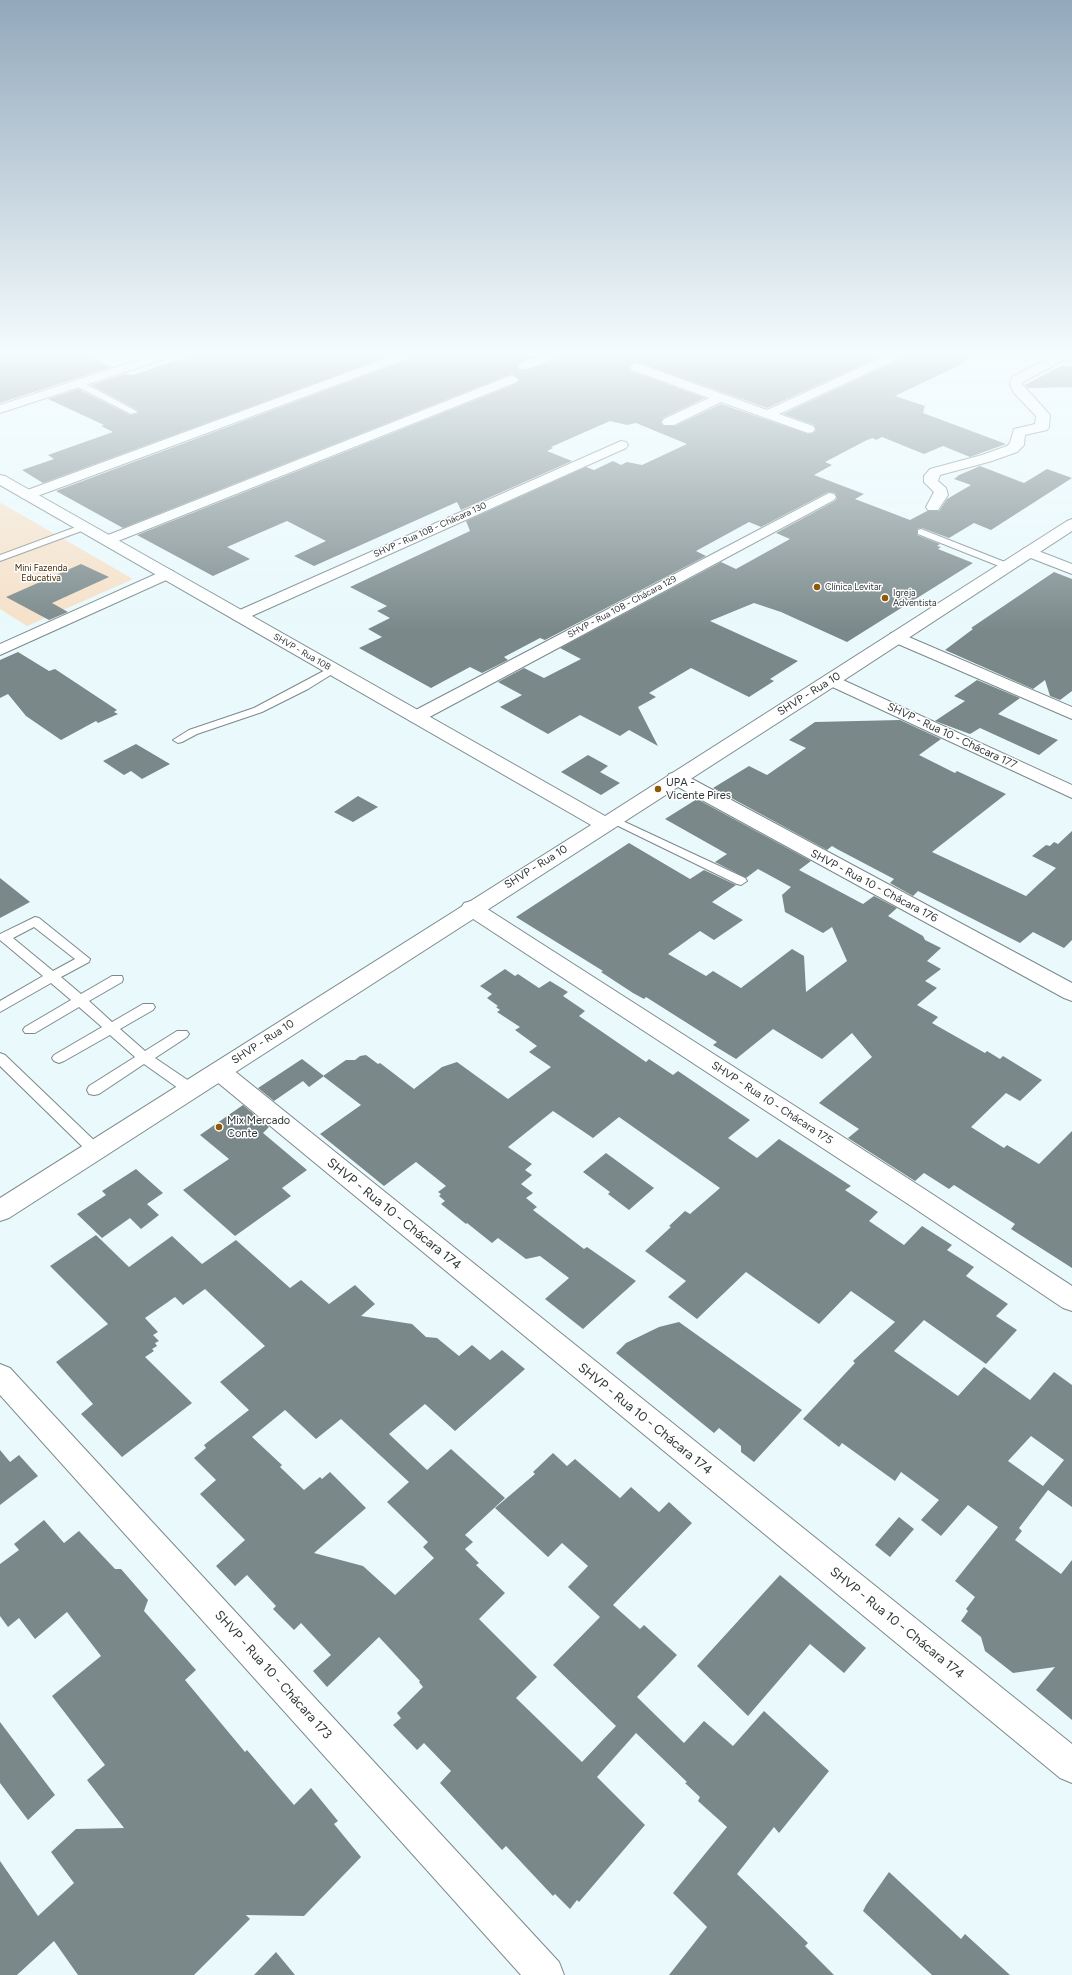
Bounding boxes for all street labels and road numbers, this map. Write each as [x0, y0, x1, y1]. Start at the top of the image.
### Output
street label: SHVP - Rua 10B - Chácara 130 [372, 500, 488, 560]
street label: SHVP - Rua 10B - Chácara 129 [566, 574, 678, 640]
street label: SHVP - Rua 10B [271, 631, 333, 673]
street label: SHVP - Rua 10 [775, 669, 843, 719]
street label: SHVP - Rua 10 - Chácara 177 [885, 700, 1019, 772]
street label: SHVP - Rua 10 [502, 842, 570, 892]
street label: SHVP - Rua 10 - Chácara 176 [808, 847, 940, 925]
street label: SHVP - Rua 10 [229, 1017, 297, 1067]
street label: SHVP - Rua 10 - Chácara 175 [709, 1059, 835, 1147]
street label: SHVP - Rua 10 - Chácara 174 [324, 1155, 464, 1273]
street label: SHVP - Rua 10 - Chácara 174 [575, 1360, 715, 1478]
street label: SHVP - Rua 10 - Chácara 174 [827, 1564, 967, 1682]
street label: SHVP - Rua 10 - Chácara 173 [211, 1608, 335, 1742]

